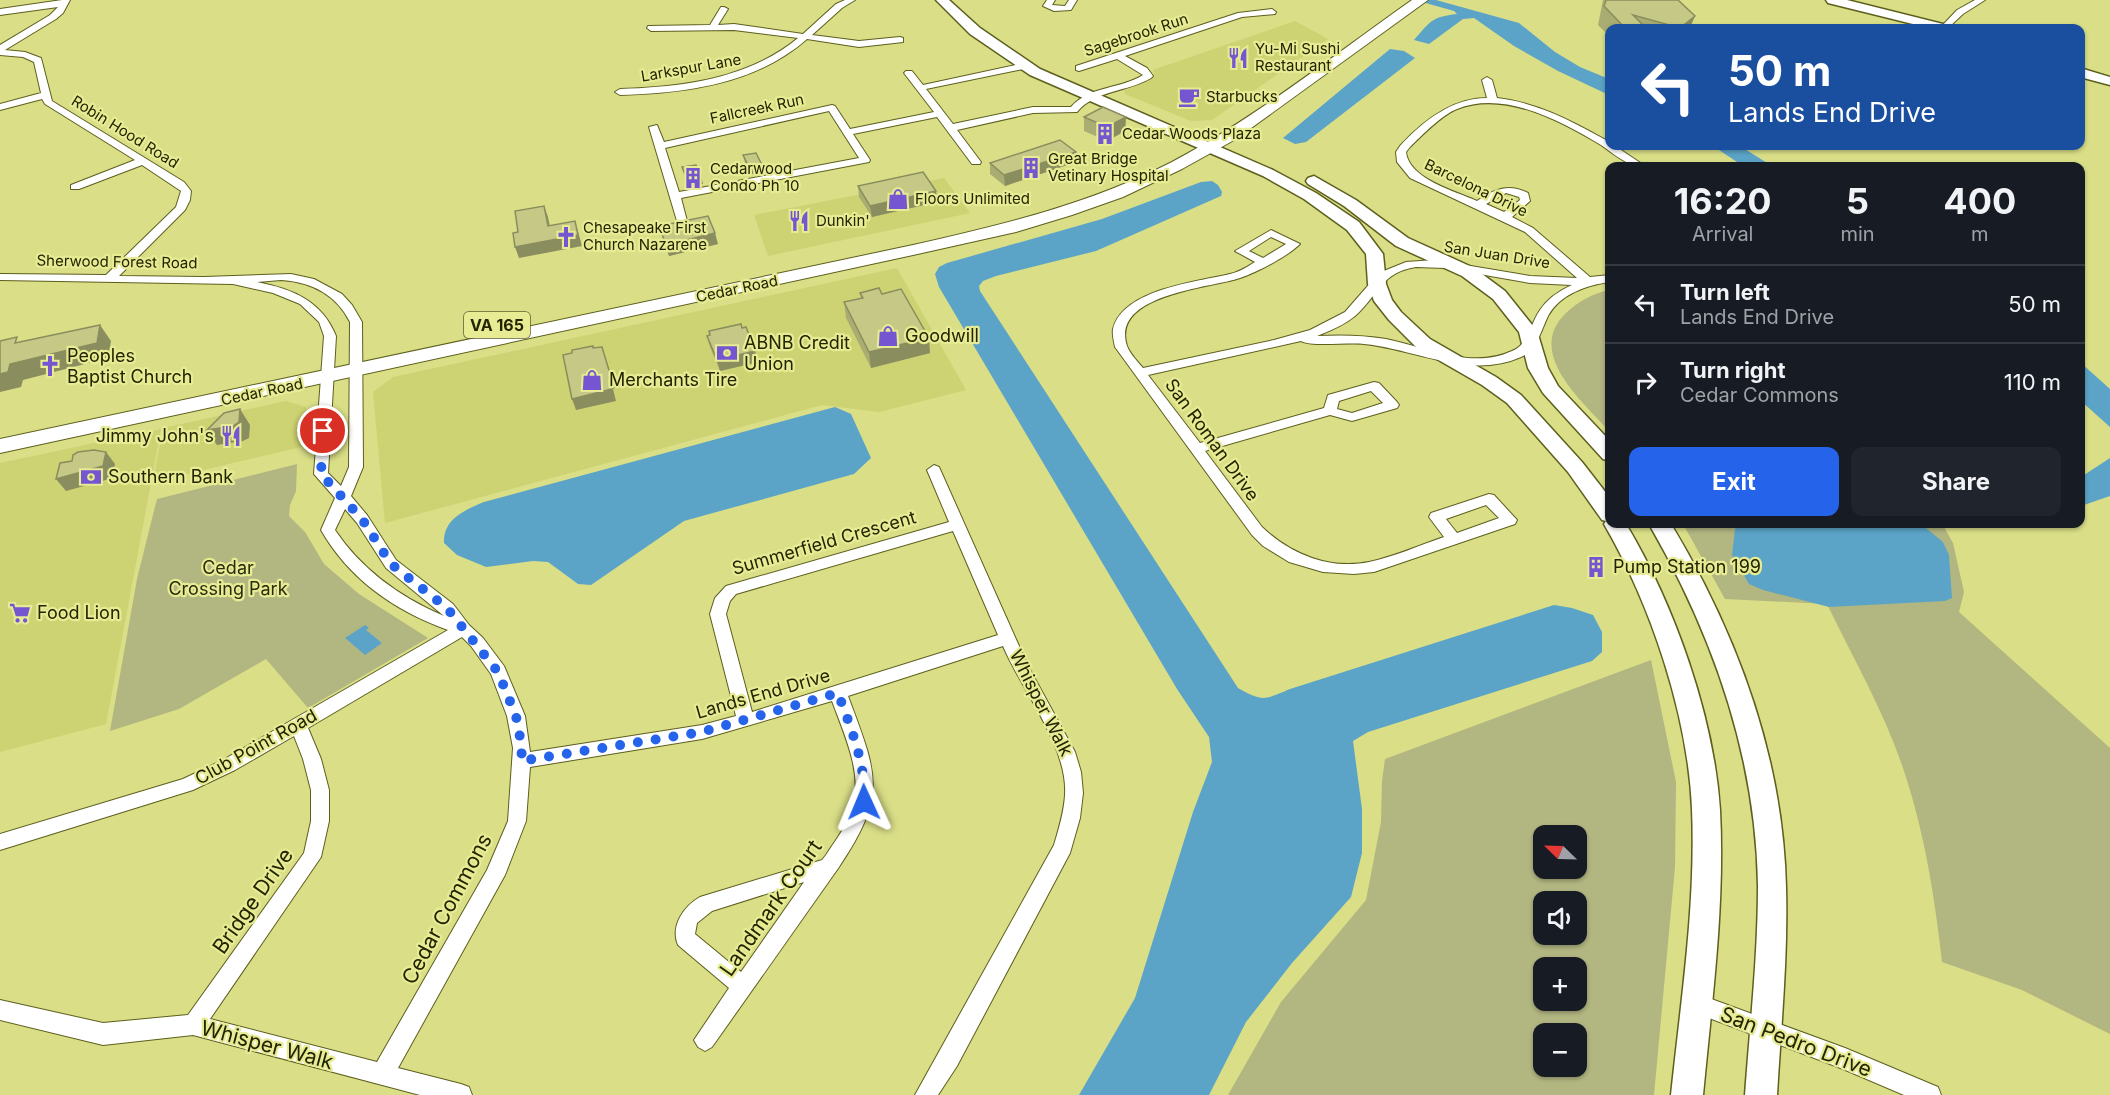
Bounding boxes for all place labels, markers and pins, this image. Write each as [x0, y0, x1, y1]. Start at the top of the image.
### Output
place label: Yu-Mi Sushi Restaurant [1255, 39, 1340, 75]
restaurant icon: Yu-Mi Sushi Restaurant [1226, 46, 1250, 70]
cafe icon: Starbucks [1177, 85, 1201, 109]
place label: Starbucks [1206, 87, 1278, 106]
building icon: Cedar Woods Plaza [1093, 122, 1117, 146]
place label: Cedar Woods Plaza [1122, 124, 1261, 143]
place label: Great Bridge Vetinary Hospital [1048, 149, 1169, 185]
building icon: Great Bridge Vetinary Hospital [1019, 156, 1043, 180]
place label: Cedarwood Condo Ph 10 [710, 159, 799, 195]
building icon: Cedarwood Condo Ph 10 [681, 166, 705, 190]
shop icon: Floors Unlimited [886, 187, 910, 211]
place label: Floors Unlimited [915, 189, 1030, 208]
restaurant icon: Dunkin' [787, 209, 811, 233]
place label: Dunkin' [816, 211, 870, 230]
place label: Chesapeake First Church Nazarene [583, 218, 707, 254]
church icon: Chesapeake First Church Nazarene [554, 225, 578, 249]
shop icon: Goodwill [876, 324, 900, 348]
place label: Goodwill [905, 325, 979, 346]
place label: ABNB Credit Union [744, 332, 850, 374]
bank icon: ABNB Credit Union [715, 341, 739, 365]
place label: Peoples Baptist Church [67, 345, 192, 387]
church icon: Peoples Baptist Church [38, 354, 62, 378]
shop icon: Merchants Tire [580, 368, 604, 392]
place label: Merchants Tire [609, 369, 737, 390]
pin [297, 405, 348, 456]
restaurant icon: Jimmy John's [219, 424, 243, 448]
place label: Jimmy John's [96, 425, 214, 446]
bank icon: Southern Bank [79, 465, 103, 489]
place label: Southern Bank [108, 466, 233, 487]
building icon: Pump Station 199 [1584, 555, 1608, 579]
place label: Pump Station 199 [1613, 556, 1761, 577]
supermarket icon: Food Lion [8, 601, 32, 625]
place label: Food Lion [37, 602, 121, 623]

